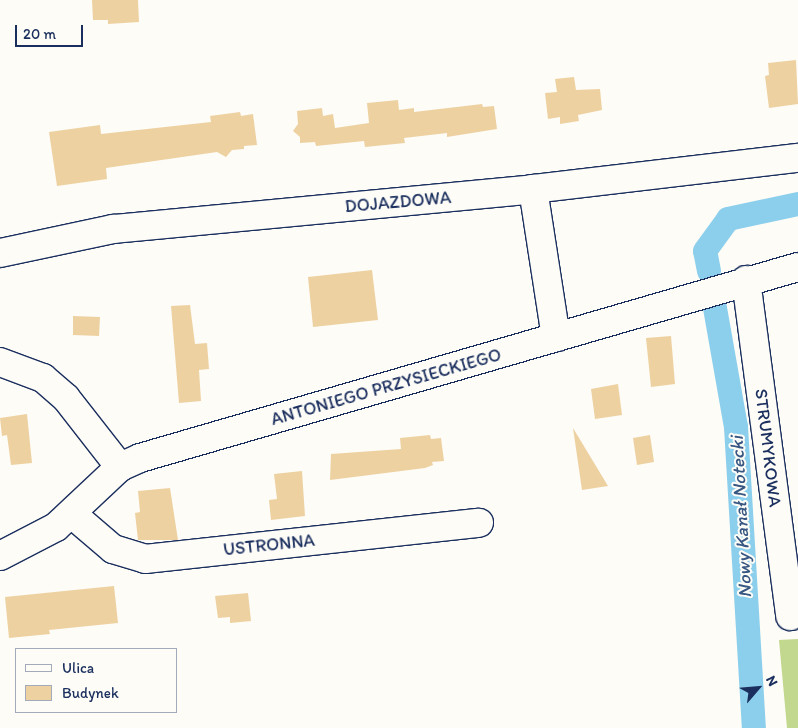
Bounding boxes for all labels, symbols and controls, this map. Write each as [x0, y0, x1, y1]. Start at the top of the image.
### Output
scale bar [18, 15, 85, 47]
text: 20 m [23, 25, 56, 43]
street label: DOJAZDOWA [344, 187, 452, 217]
street label: ANTONIEGO PRZYSIECKIEGO [268, 344, 504, 430]
street label: STRUMYKOWA [750, 388, 786, 508]
water label: Nowy Kanał Notecki [725, 435, 757, 599]
street label: USTRONNA [222, 529, 316, 561]
legend [15, 648, 178, 713]
text: Ulica [62, 659, 94, 677]
north arrow [733, 663, 783, 713]
text: N [762, 673, 782, 689]
text: Budynek [62, 684, 119, 702]

